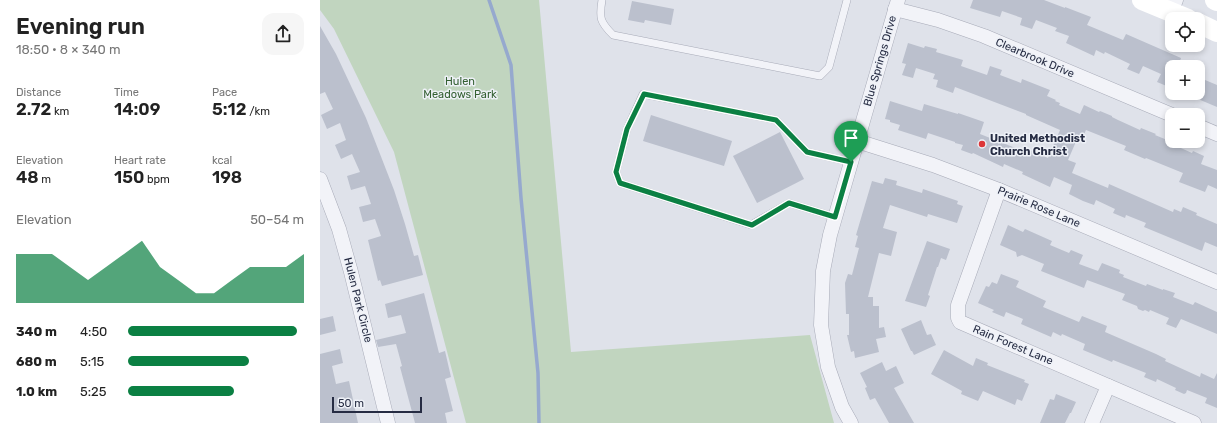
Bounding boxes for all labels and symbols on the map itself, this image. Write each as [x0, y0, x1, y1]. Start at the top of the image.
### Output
street label: Blue Springs Drive [861, 14, 899, 108]
street label: Clearbrook Drive [994, 36, 1076, 80]
park label: Hulen Meadows Park [423, 75, 497, 101]
pin [834, 121, 868, 162]
place label: United Methodist Church Christ [990, 132, 1085, 158]
marker: United Methodist Church Christ [977, 139, 987, 149]
street label: Prairie Rose Lane [996, 184, 1082, 230]
street label: Hulen Park Circle [341, 256, 375, 344]
street label: Rain Forest Lane [971, 322, 1055, 368]
scale bar [332, 395, 422, 414]

